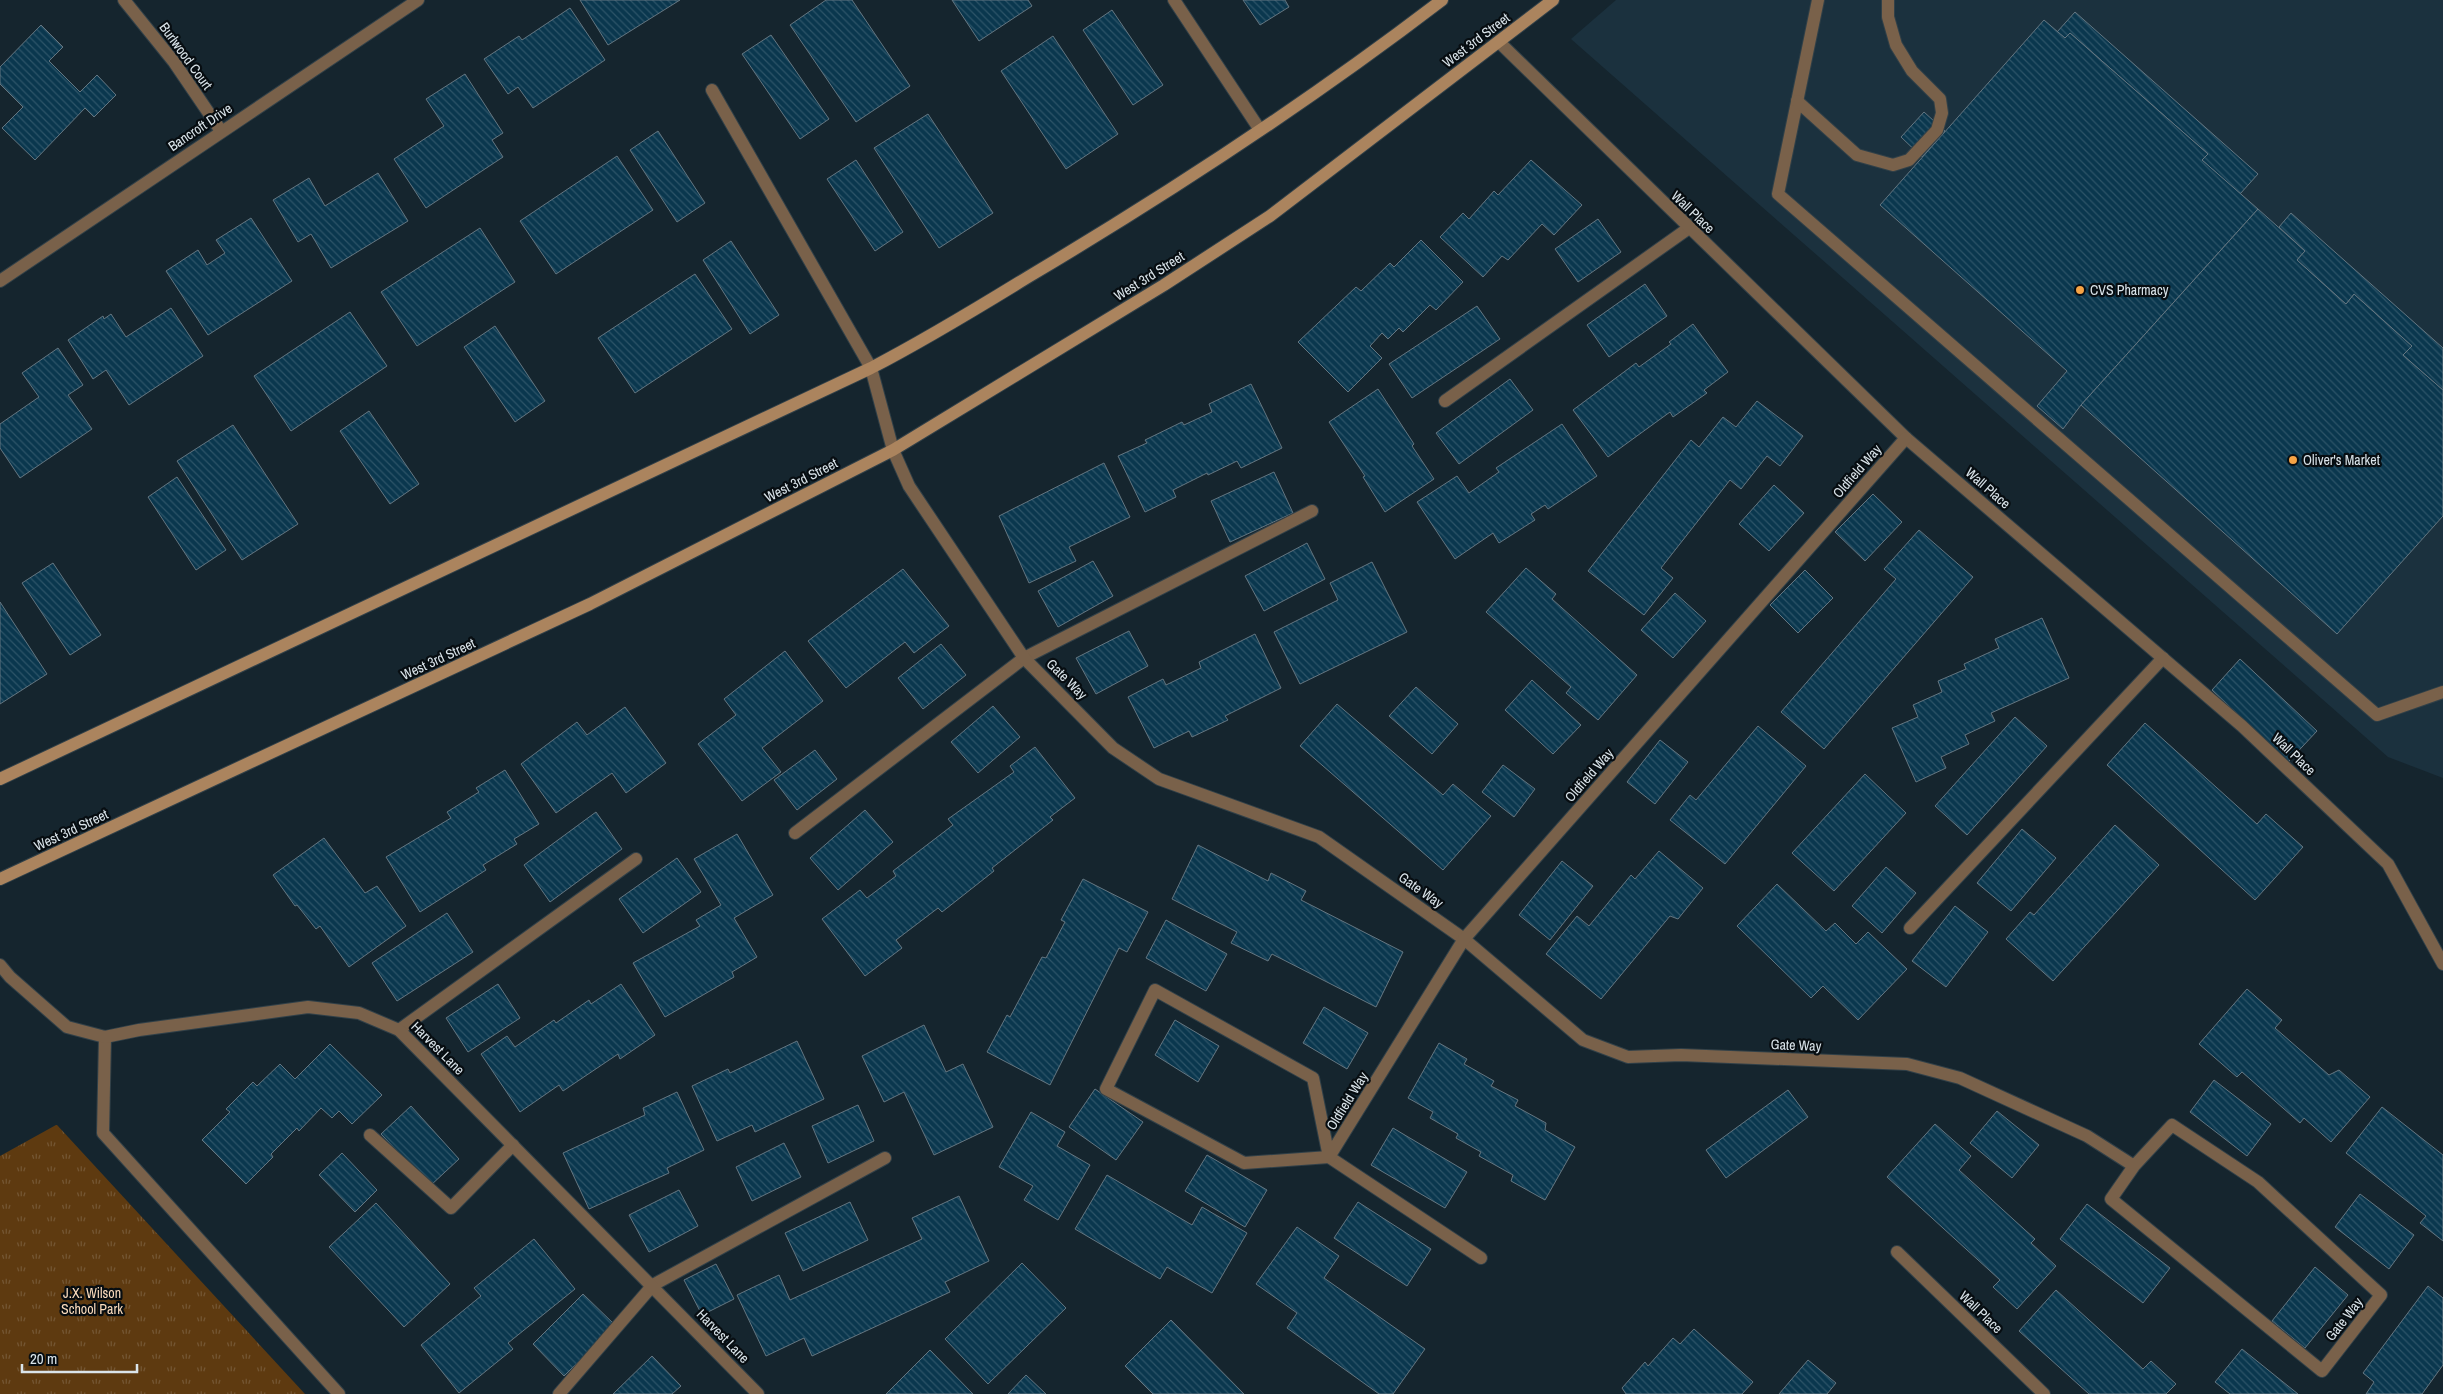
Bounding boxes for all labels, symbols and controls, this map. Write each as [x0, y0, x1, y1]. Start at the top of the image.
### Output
street label: West 3rd Street [1439, 9, 1513, 71]
street label: Burlwood Court [155, 19, 217, 93]
street label: Bancroft Drive [165, 99, 235, 155]
street label: Wall Place [1667, 187, 1719, 237]
street label: West 3rd Street [1110, 247, 1188, 305]
place label: CVS Pharmacy [2090, 281, 2169, 299]
marker: CVS Pharmacy [2074, 284, 2086, 296]
street label: Oldfield Way [1829, 440, 1885, 502]
place label: Oliver's Market [2303, 451, 2380, 469]
street label: West 3rd Street [761, 454, 841, 506]
marker: Oliver's Market [2287, 454, 2299, 466]
street label: Wall Place [1962, 464, 2014, 512]
street label: West 3rd Street [398, 634, 478, 684]
street label: Gate Way [1043, 655, 1091, 703]
street label: Wall Place [2268, 729, 2320, 779]
street label: Oldfield Way [1561, 744, 1617, 806]
street label: West 3rd Street [31, 805, 111, 855]
street label: Gate Way [1395, 868, 1447, 912]
street label: Harvest Lane [407, 1017, 469, 1079]
street label: Gate Way [1770, 1035, 1822, 1055]
street label: Oldfield Way [1322, 1068, 1372, 1133]
park label: J.X. Wilson School Park [61, 1284, 123, 1318]
street label: Wall Place [1955, 1287, 2007, 1337]
street label: Gate Way [2321, 1293, 2367, 1344]
street label: Harvest Lane [693, 1305, 753, 1367]
scale bar [22, 1342, 138, 1374]
text: 20 m [30, 1348, 57, 1369]

